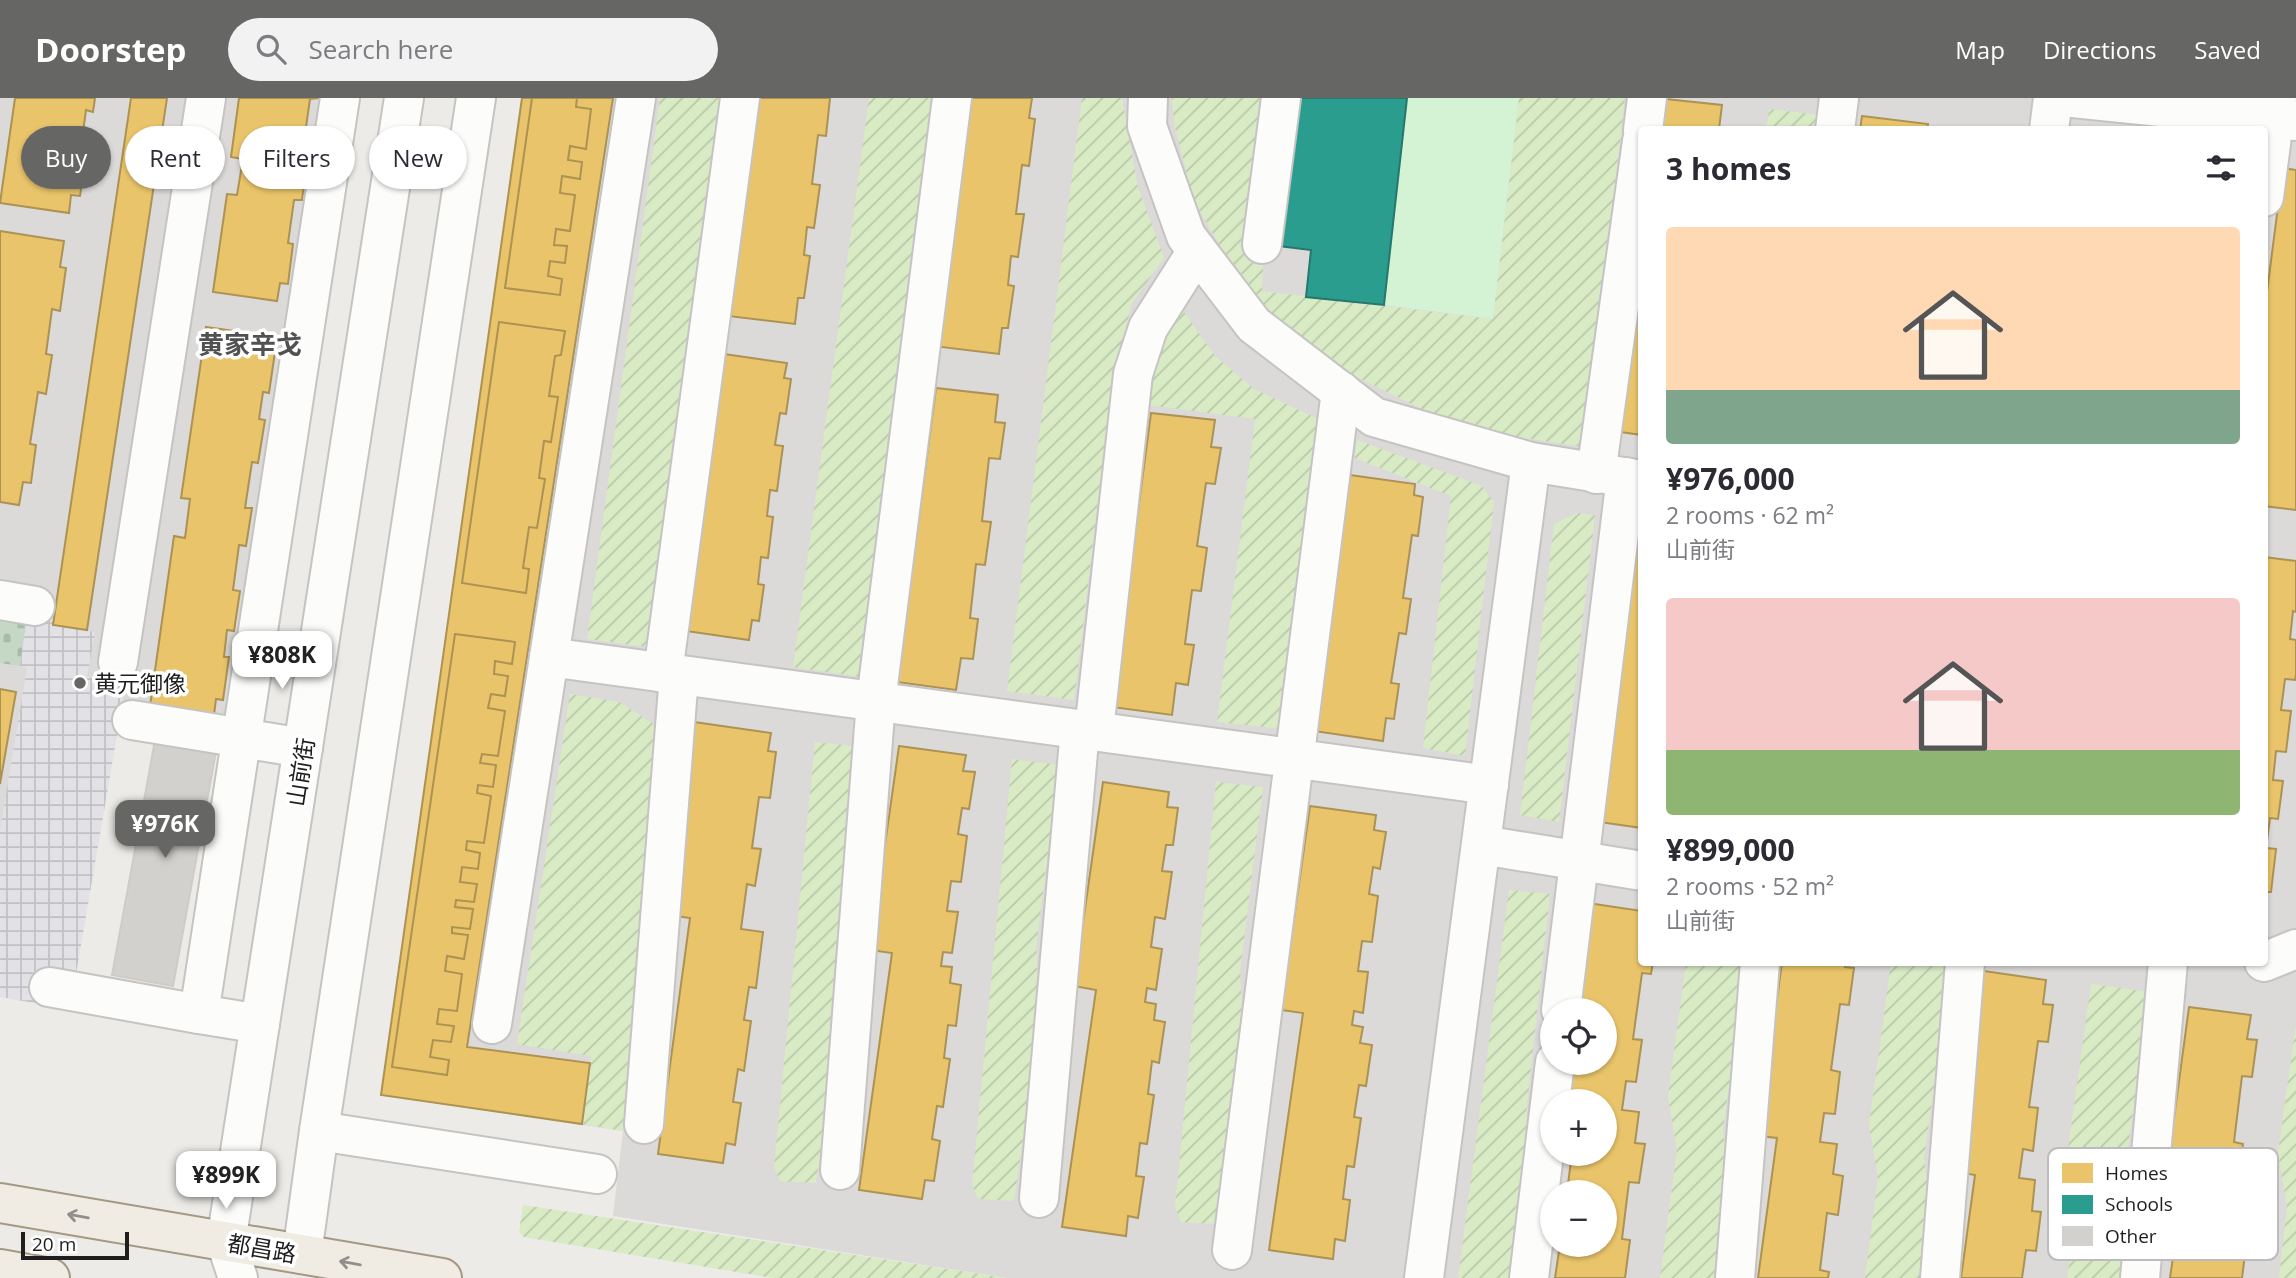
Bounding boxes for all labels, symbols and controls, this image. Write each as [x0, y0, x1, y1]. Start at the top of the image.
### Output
search box [228, 18, 718, 81]
text: Doorstep [35, 27, 186, 72]
icon: search [252, 30, 290, 68]
text: Search here [308, 31, 453, 67]
text: Map [1955, 33, 2005, 66]
text: Directions [2043, 33, 2156, 66]
text: Saved [2194, 33, 2261, 66]
chip: Buy [21, 126, 111, 189]
chip: Rent [125, 126, 225, 189]
chip: Filters [239, 126, 355, 189]
chip: New [369, 126, 467, 189]
text: 3 homes [1666, 148, 1791, 189]
icon: filters [2202, 149, 2240, 187]
icon: home [1890, 272, 2016, 398]
district label: 黄家辛戈 [198, 326, 302, 362]
text: ¥976,000 [1666, 458, 1795, 499]
text: 2 rooms · 62 m² [1666, 499, 1834, 531]
text: 山前街 [1666, 533, 1735, 565]
pin: ¥808K [233, 632, 331, 691]
text: ¥808K [248, 638, 316, 670]
icon: home [1890, 643, 2016, 769]
place label: 黄元御像 [94, 667, 186, 699]
marker: 黄元御像 [72, 675, 88, 691]
street label: 山前街 [279, 735, 321, 809]
pin: ¥976K [116, 800, 214, 860]
text: ¥976K [131, 807, 199, 839]
text: ¥899,000 [1666, 829, 1795, 870]
text: 2 rooms · 52 m² [1666, 870, 1834, 902]
text: 山前街 [1666, 904, 1735, 936]
map controls [1540, 998, 1617, 1257]
button: locate [1540, 998, 1617, 1075]
button: + [1540, 1089, 1617, 1166]
legend [2048, 1148, 2278, 1260]
pin: ¥899K [177, 1152, 275, 1211]
text: ¥899K [192, 1158, 260, 1190]
text: Homes [2105, 1160, 2168, 1186]
button: − [1540, 1180, 1617, 1257]
text: Schools [2105, 1191, 2173, 1217]
one-way arrow [67, 1209, 90, 1223]
text: Other [2105, 1223, 2157, 1249]
street label: 都昌路 [225, 1226, 299, 1270]
scale bar [21, 1229, 130, 1261]
text: 20 m [32, 1231, 76, 1257]
one-way arrow [340, 1255, 362, 1269]

